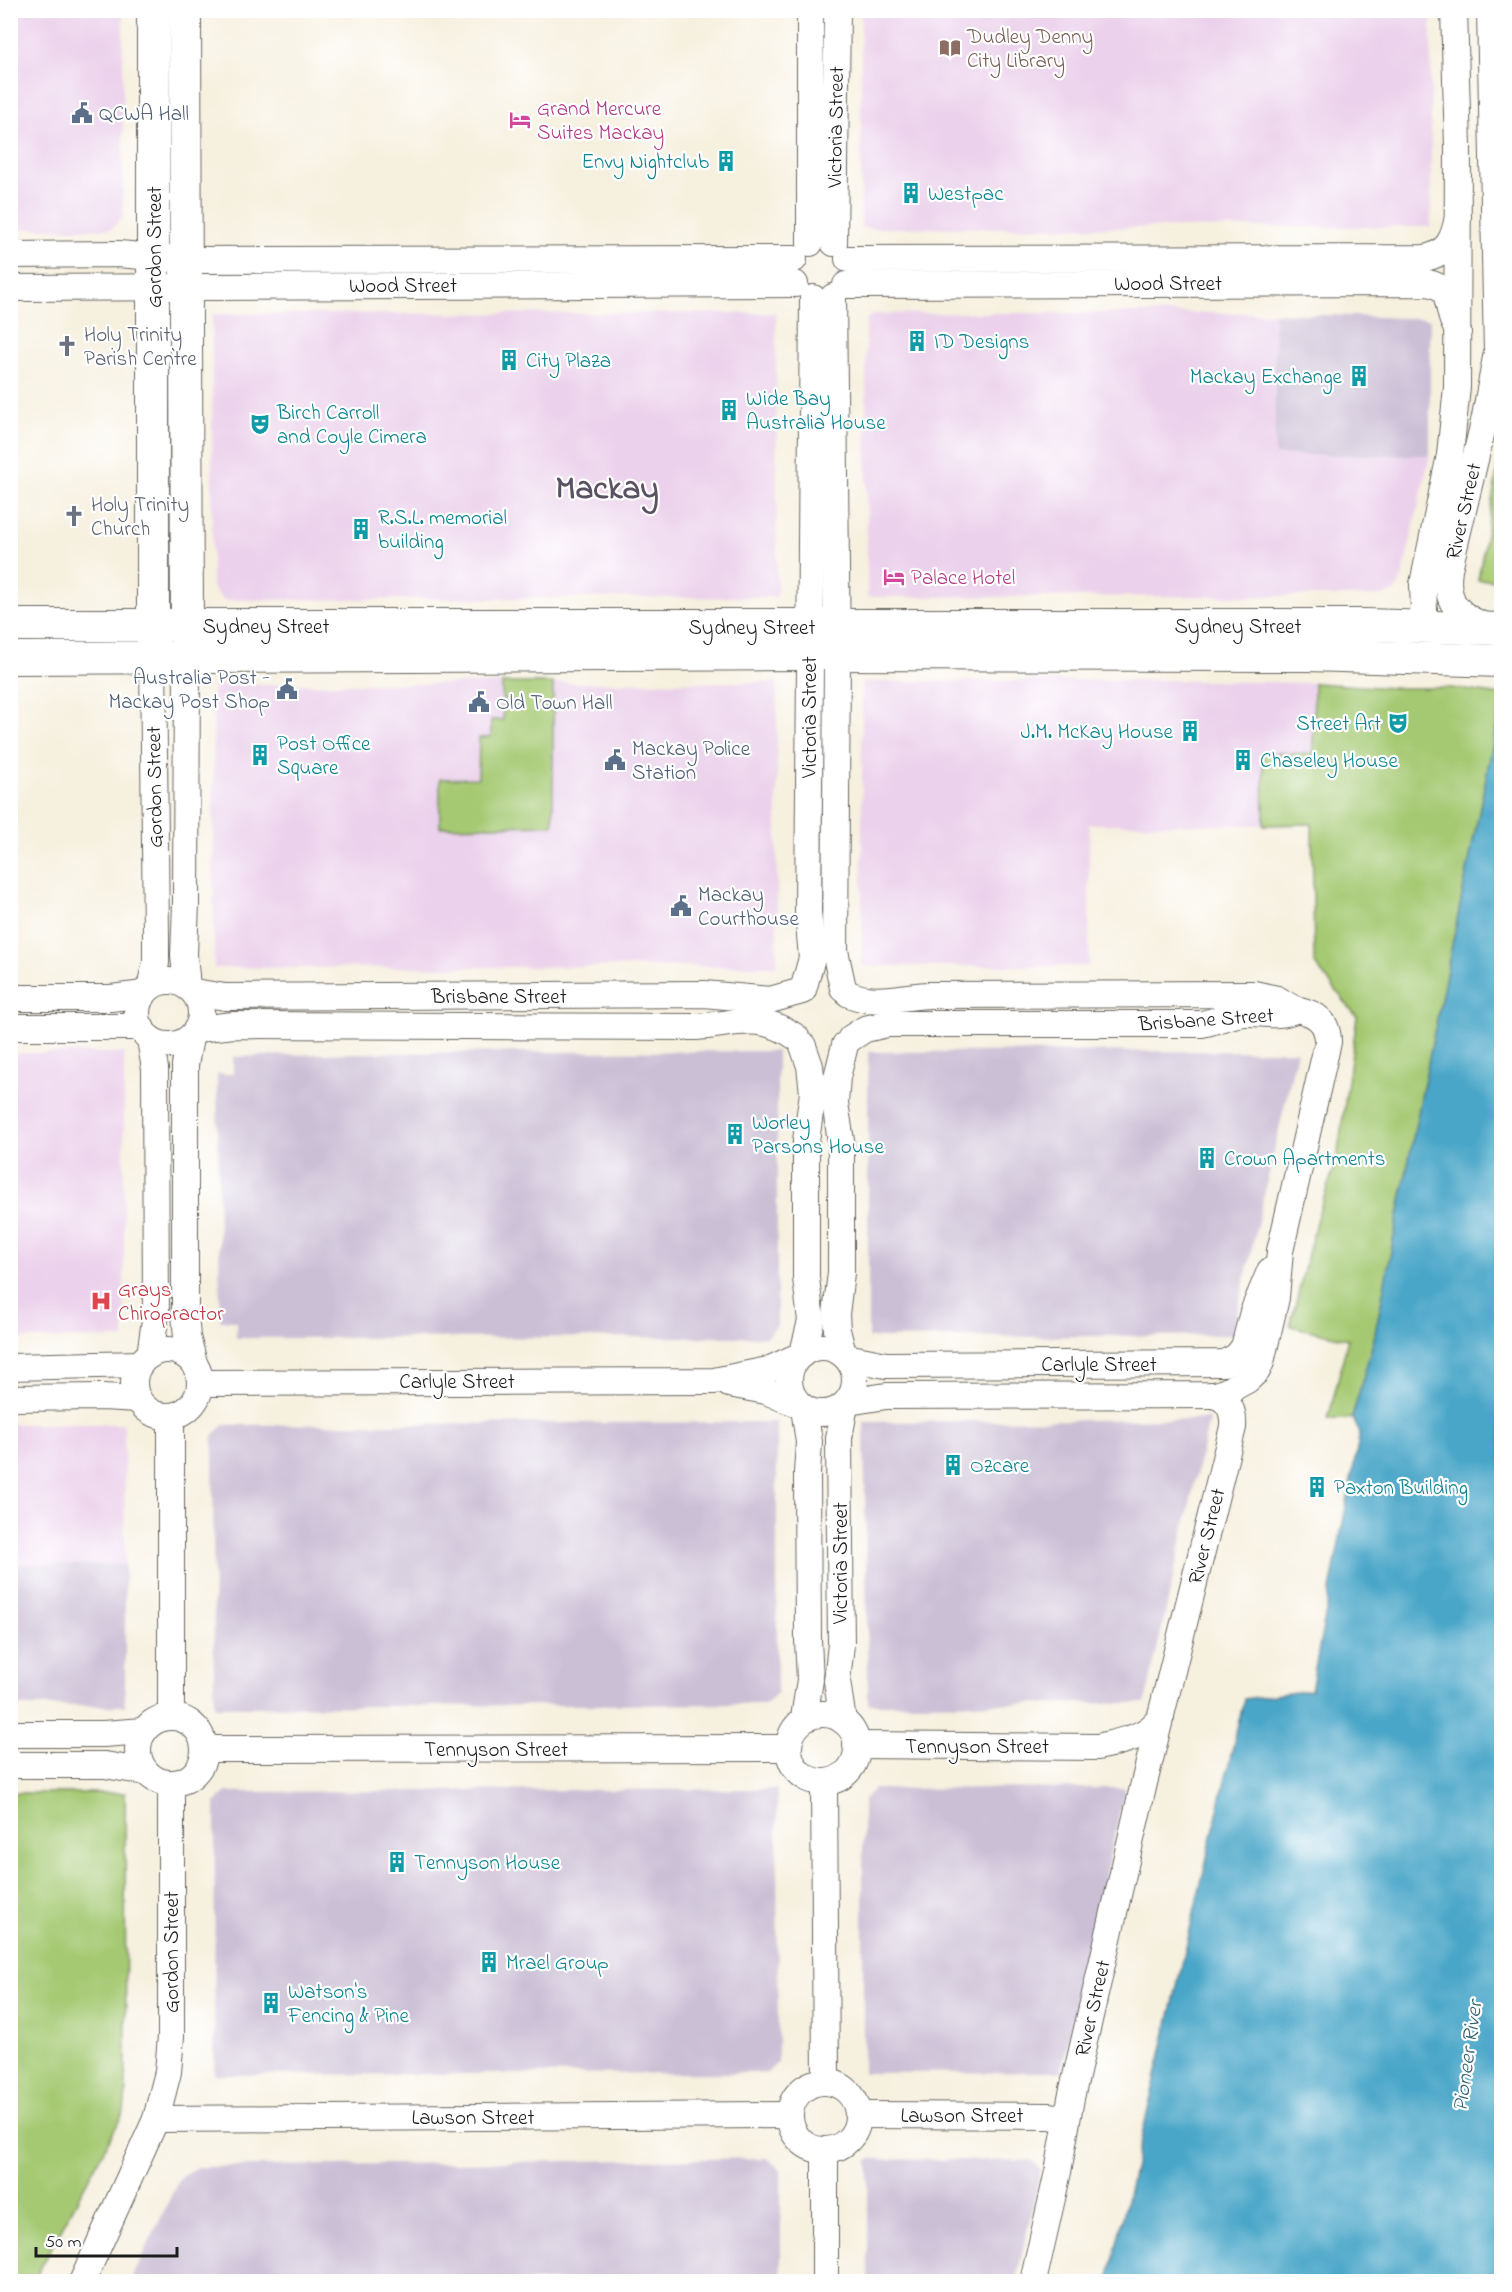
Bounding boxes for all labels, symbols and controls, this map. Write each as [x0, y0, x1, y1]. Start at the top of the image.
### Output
place label: Dudley Denny City Library [966, 23, 1093, 79]
library icon: Dudley Denny City Library [938, 36, 962, 60]
street label: Victoria Street [821, 66, 853, 189]
place label: Grand Mercure Suites Mackay [537, 95, 664, 151]
place label: QCWA Hall [99, 100, 189, 130]
public building icon: QCWA Hall [70, 101, 94, 125]
hotel icon: Grand Mercure Suites Mackay [508, 108, 532, 132]
place label: Envy Nightclub [581, 148, 709, 180]
building icon: Envy Nightclub [714, 149, 738, 173]
place label: Westpac [928, 180, 1004, 210]
building icon: Westpac [899, 181, 923, 205]
street label: Gordon Street [141, 186, 171, 308]
street label: Wood Street [1114, 270, 1222, 300]
street label: Wood Street [349, 272, 457, 302]
place label: Holy Trinity Parish Centre [84, 321, 197, 375]
place label: ID Designs [934, 328, 1029, 360]
building icon: ID Designs [905, 329, 929, 353]
church icon: Holy Trinity Parish Centre [55, 334, 79, 358]
place label: City Plaza [526, 347, 611, 379]
building icon: City Plaza [497, 348, 521, 372]
place label: Mackay Exchange [1190, 363, 1343, 395]
building icon: Mackay Exchange [1347, 364, 1371, 388]
place label: Wide Bay Australia House [746, 385, 886, 439]
building icon: Wide Bay Australia House [717, 398, 741, 422]
place label: Birch Carroll and Coyle Cimera [276, 399, 427, 455]
theatre icon: Birch Carroll and Coyle Cimera [248, 412, 272, 436]
street label: River Street [1439, 460, 1491, 563]
district label: Mackay [555, 466, 659, 515]
place label: Holy Trinity Church [91, 491, 189, 545]
church icon: Holy Trinity Church [62, 504, 86, 528]
place label: R.S.L. memorial building [378, 504, 507, 560]
building icon: R.S.L. memorial building [349, 517, 373, 541]
place label: Palace Hotel [911, 564, 1015, 594]
hotel icon: Palace Hotel [882, 565, 906, 589]
street label: Sydney Street [202, 613, 330, 645]
street label: Sydney Street [1174, 613, 1302, 645]
street label: Sydney Street [688, 614, 816, 646]
street label: Victoria Street [796, 656, 826, 779]
place label: Australia Post - Mackay Post Shop [109, 664, 270, 720]
public building icon: Australia Post - Mackay Post Shop [275, 677, 299, 701]
place label: Old Town Hall [496, 689, 612, 719]
public building icon: Old Town Hall [467, 690, 491, 714]
place label: Street Art [1296, 710, 1381, 740]
theatre icon: Street Art [1386, 711, 1410, 735]
place label: J.M. McKay House [1020, 718, 1174, 750]
building icon: J.M. McKay House [1178, 719, 1202, 743]
street label: Gordon Street [140, 726, 172, 848]
place label: Post Office Square [277, 730, 371, 784]
place label: Mackay Police Station [632, 735, 751, 789]
building icon: Post Office Square [248, 743, 272, 767]
place label: Chaseley House [1260, 747, 1399, 779]
public building icon: Mackay Police Station [603, 748, 627, 772]
building icon: Chaseley House [1231, 748, 1255, 772]
place label: Mackay Courthouse [698, 881, 799, 935]
public building icon: Mackay Courthouse [669, 894, 693, 918]
street label: Brisbane Street [430, 983, 567, 1013]
street label: Brisbane Street [1137, 1001, 1275, 1041]
place label: Worley Parsons House [752, 1109, 884, 1163]
building icon: Worley Parsons House [723, 1122, 747, 1146]
place label: Crown Apartments [1224, 1145, 1385, 1175]
building icon: Crown Apartments [1195, 1146, 1219, 1170]
place label: Grays Chiropractor [118, 1276, 224, 1330]
hospital icon: Grays Chiropractor [89, 1289, 113, 1313]
street label: Carlyle Street [1041, 1351, 1157, 1383]
street label: Carlyle Street [399, 1368, 515, 1400]
place label: Ozcare [970, 1452, 1030, 1482]
building icon: Ozcare [941, 1453, 965, 1477]
place label: Paxton Building [1334, 1474, 1468, 1506]
building icon: Paxton Building [1305, 1475, 1329, 1499]
street label: River Street [1182, 1485, 1234, 1588]
street label: Victoria Street [827, 1502, 857, 1625]
street label: Tennyson Street [905, 1733, 1049, 1765]
street label: Tennyson Street [424, 1736, 568, 1768]
place label: Tennyson House [414, 1849, 561, 1881]
building icon: Tennyson House [385, 1850, 409, 1874]
street label: Gordon Street [158, 1891, 188, 2013]
place label: Mrael Group [506, 1949, 609, 1979]
building icon: Mrael Group [477, 1950, 501, 1974]
street label: River Street [1068, 1957, 1120, 2060]
place label: Watson's Fencing & Pine [287, 1978, 409, 2034]
building icon: Watson's Fencing & Pine [259, 1991, 283, 2015]
water label: Pioneer River [1445, 1996, 1493, 2114]
street label: Lawson Street [900, 2102, 1024, 2132]
street label: Lawson Street [411, 2104, 535, 2134]
scale bar [36, 2220, 177, 2258]
text: 50 m [45, 2230, 82, 2256]

